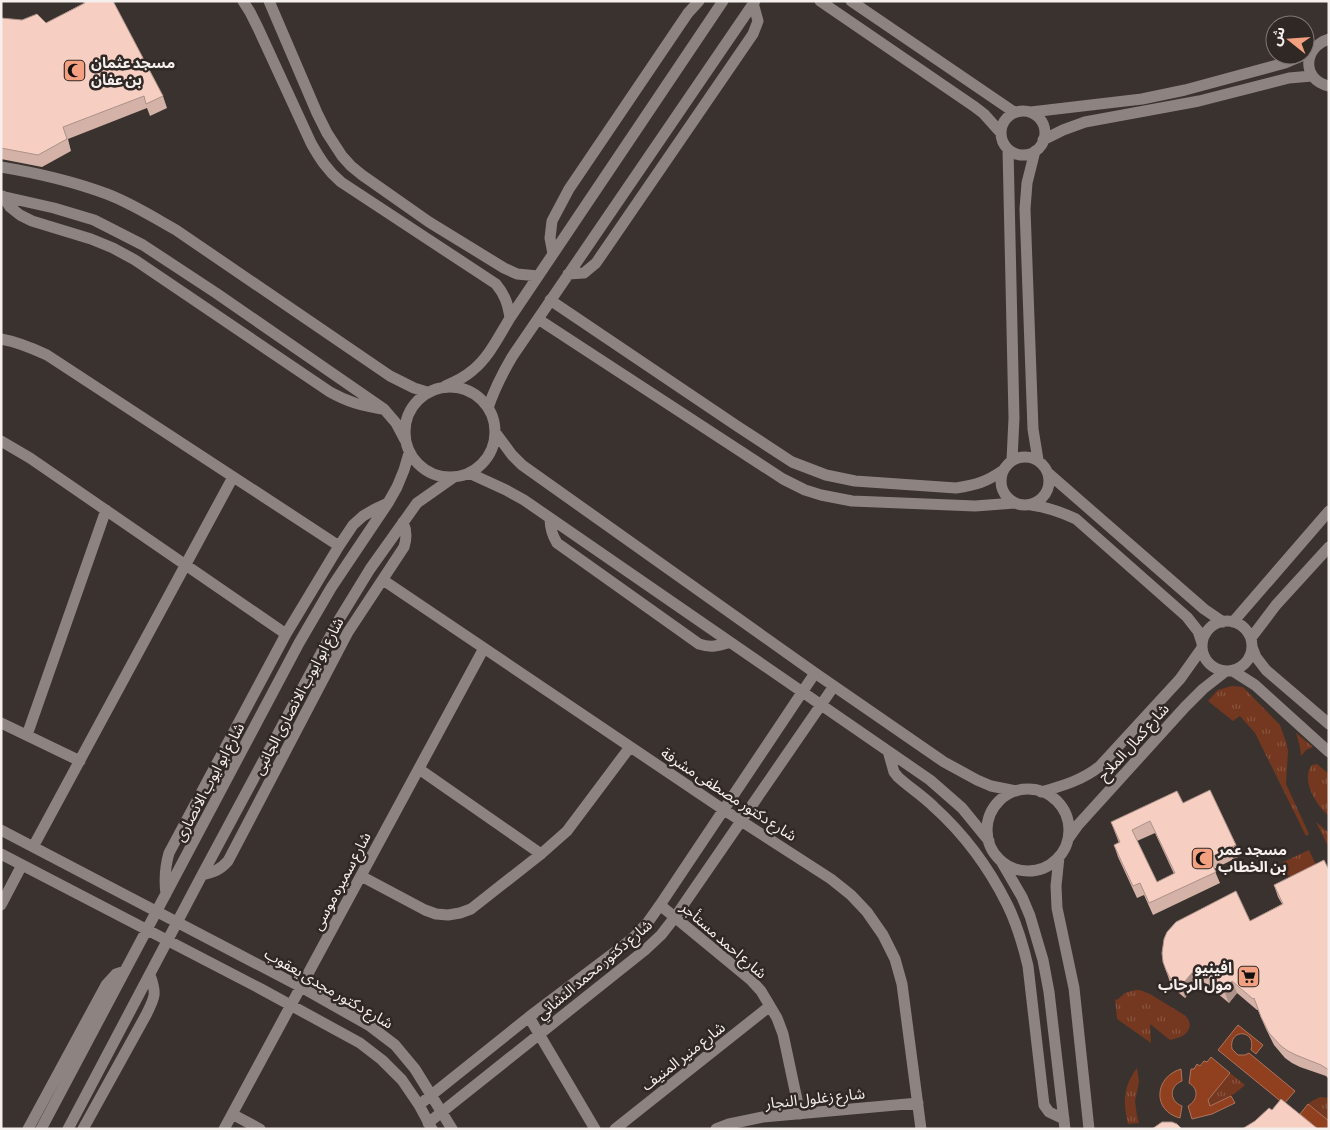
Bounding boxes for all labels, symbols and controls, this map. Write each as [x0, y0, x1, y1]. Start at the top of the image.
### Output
north arrow [1265, 15, 1315, 65]
text: ش [1267, 25, 1288, 48]
place label: مسجد عثمان بن عفان [91, 54, 175, 89]
mosque icon: مسجد عثمان بن عفان [63, 59, 87, 83]
street label: شارع ابو ايوب الانصارى الجانبى [249, 614, 350, 779]
street label: شارع كمال الملاح [1094, 700, 1175, 787]
street label: شارع ابو ايوب الانصارى [171, 720, 251, 846]
street label: شارع دكتور مصطفى مشرفة [656, 744, 800, 848]
street label: شارع سميره موسى [308, 829, 378, 935]
place label: مسجد عمر بن الخطاب [1217, 841, 1287, 876]
mosque icon: مسجد عمر بن الخطاب [1190, 846, 1214, 870]
street label: شارع احمد مستأجر [674, 898, 770, 985]
street label: شارع دكتور محمد النشائي [533, 915, 658, 1025]
street label: شارع دكتور مجدى يعقوب [260, 944, 396, 1035]
place label: افينيو مول الرحاب [1158, 959, 1232, 994]
supermarket icon: افينيو مول الرحاب [1236, 964, 1260, 988]
street label: شارع منير المنيف [638, 1018, 731, 1097]
street label: شارع زغلول النجار [763, 1084, 866, 1116]

